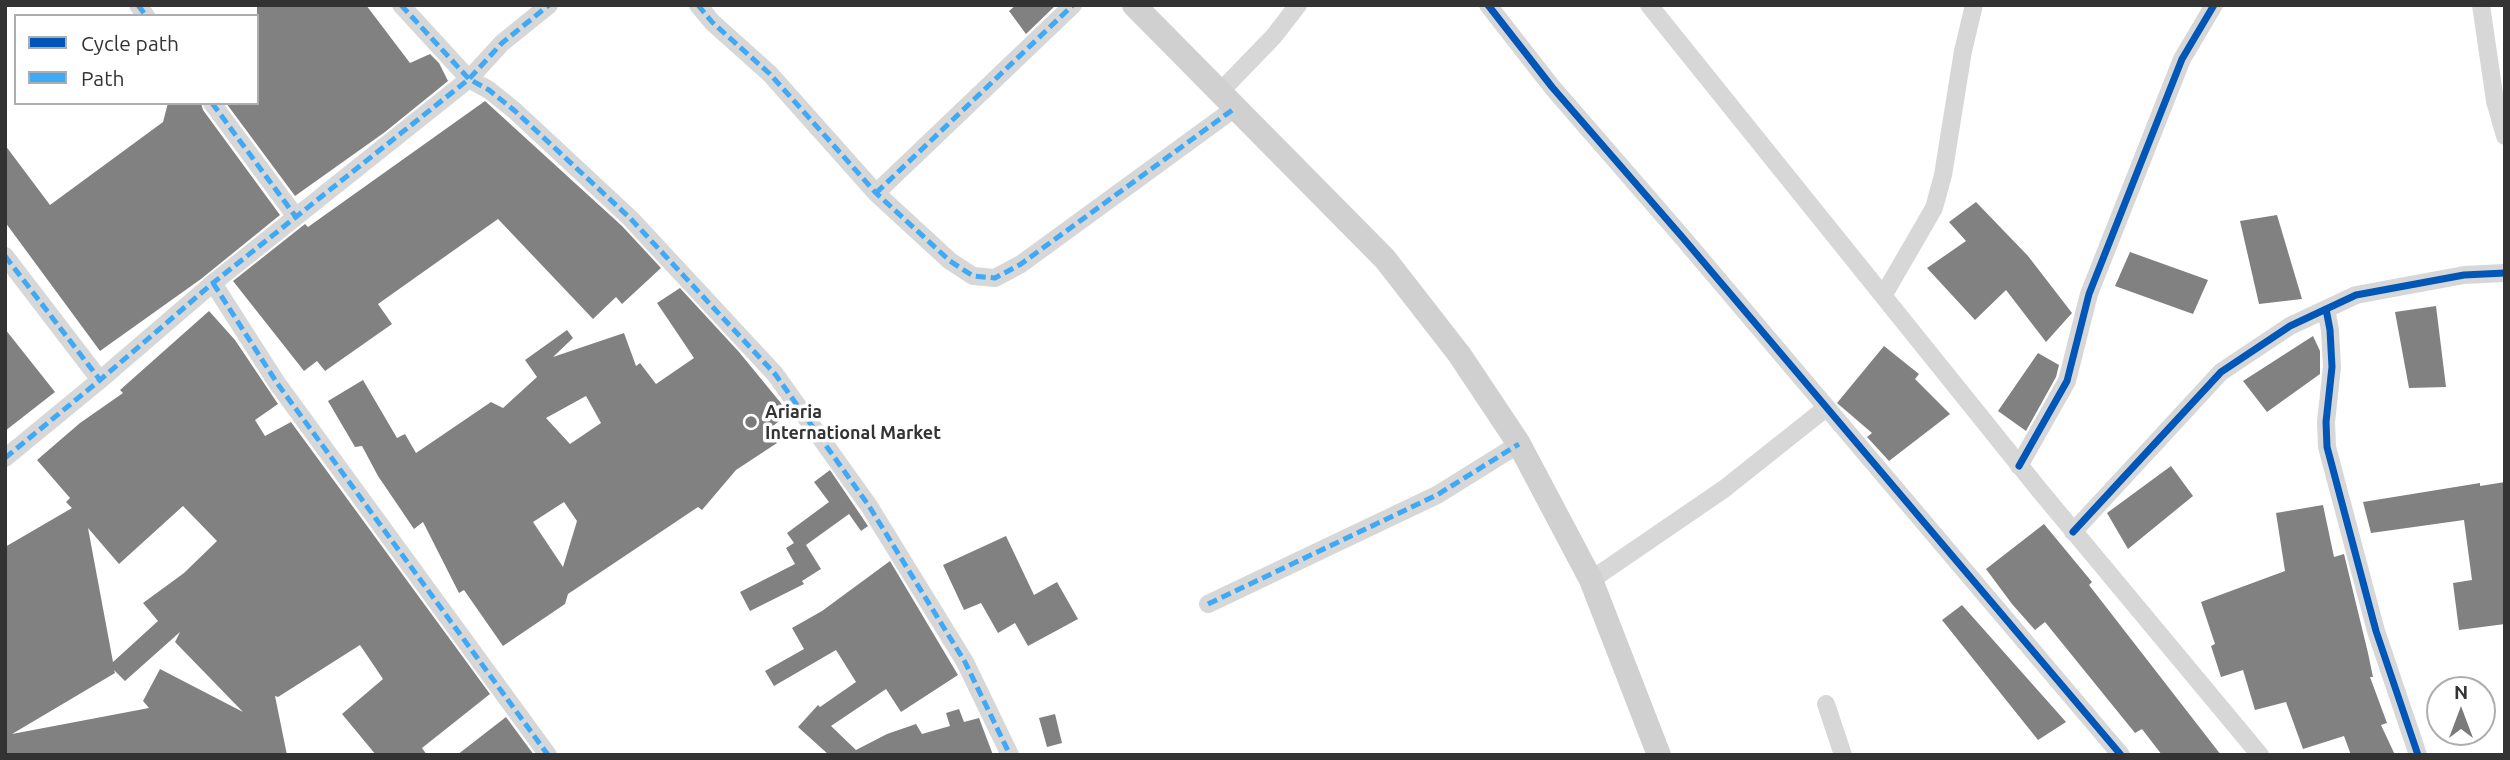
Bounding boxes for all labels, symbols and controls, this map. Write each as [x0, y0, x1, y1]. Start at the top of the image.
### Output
legend [14, 14, 259, 105]
text: Cycle path [81, 31, 179, 55]
text: Path [81, 66, 124, 90]
place label: Ariaria International Market [765, 401, 941, 444]
marker: Ariaria International Market [743, 414, 759, 430]
north arrow [2426, 676, 2496, 746]
text: N [2454, 681, 2468, 703]

